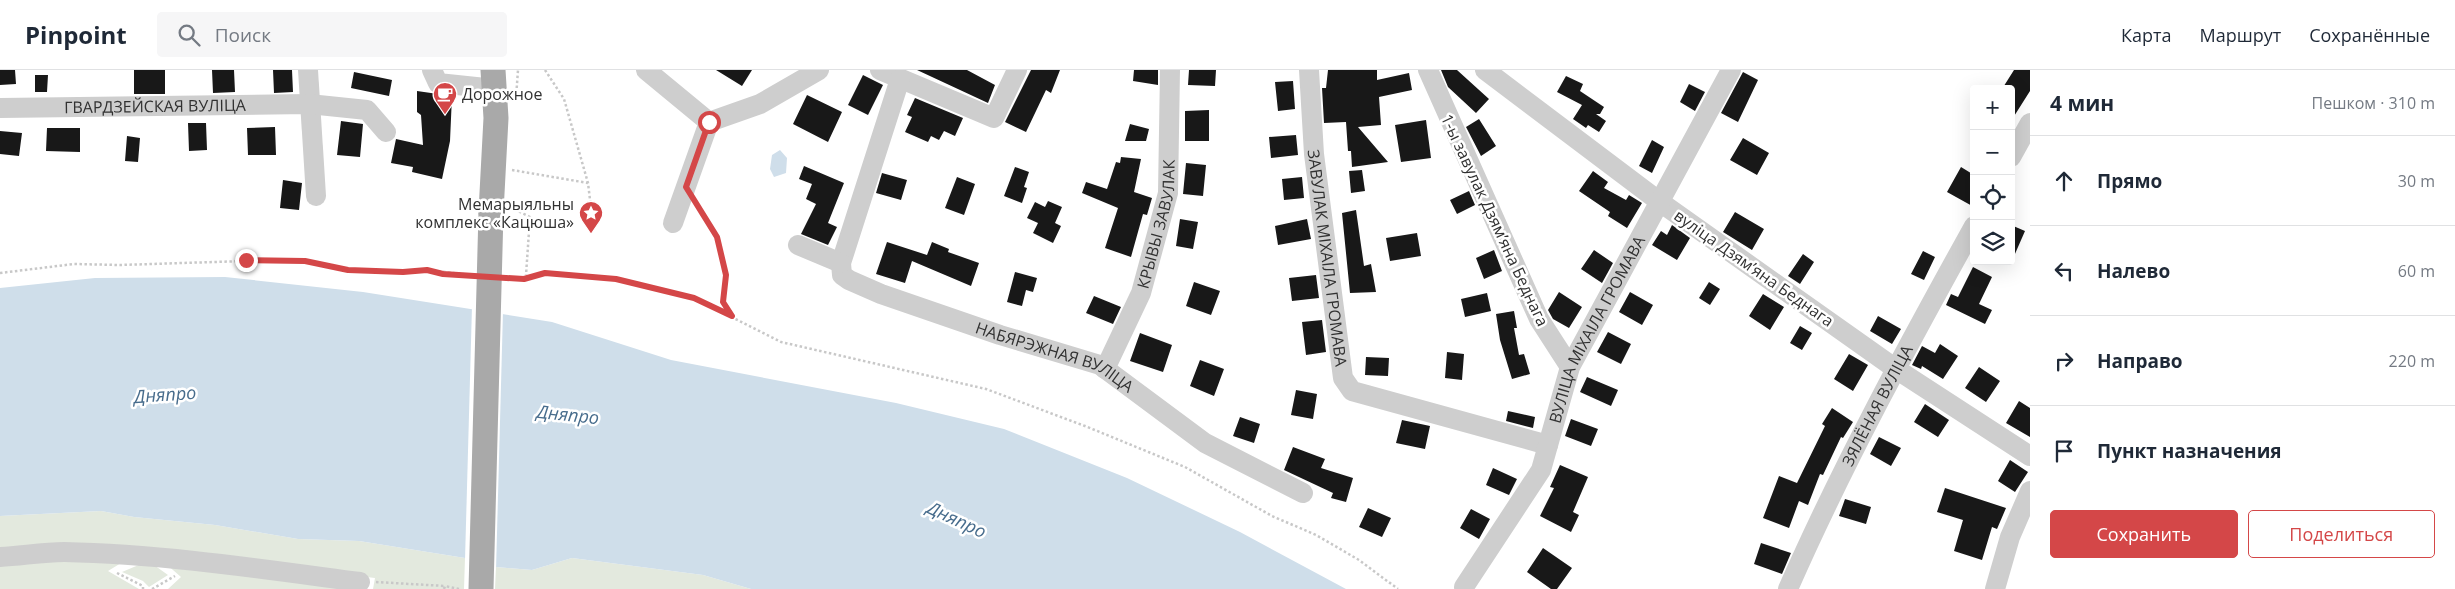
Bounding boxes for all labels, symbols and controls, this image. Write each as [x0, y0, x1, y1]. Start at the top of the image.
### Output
search box [157, 12, 507, 57]
text: Pinpoint [25, 18, 127, 51]
icon: search [175, 21, 203, 49]
text: Поиск [215, 22, 271, 48]
text: Карта [2121, 23, 2171, 47]
text: Маршрут [2199, 23, 2281, 47]
text: Сохранённые [2309, 23, 2430, 47]
cafe icon: Дорожное [432, 81, 458, 115]
place label: Дорожное [462, 83, 542, 105]
map controls [1970, 85, 2015, 265]
button: + [1970, 85, 2015, 130]
text: 4 мин [2050, 89, 2114, 117]
text: Пешком · 310 m [2312, 92, 2435, 114]
street label: ГВАРДЗЕЙСКАЯ ВУЛІЦА [64, 94, 247, 118]
street label: 1-ы завулак Дзямʼяна Беднага [1436, 110, 1554, 330]
route start [698, 111, 721, 134]
button: − [1970, 130, 2015, 175]
street label: ЗАВУЛАК МІХАІЛА ГРОМАВА [1303, 148, 1353, 369]
street label: КРЫВЫ ЗАВУЛАК [1132, 159, 1180, 291]
icon: ahead [2050, 167, 2078, 195]
text: Прямо [2097, 168, 2162, 194]
text: 30 m [2398, 170, 2435, 192]
button: locate [1970, 175, 2015, 220]
place label: Мемарыяльны комплекс «Кацюша» [415, 193, 574, 233]
place icon: Мемарыяльны комплекс «Кацюша» [578, 200, 604, 234]
street label: вуліца Дзямʼяна Беднага [1670, 204, 1838, 332]
button: layers [1970, 220, 2015, 265]
street label: ВУЛІЦА МІХАІЛА ГРОМАВА [1544, 231, 1651, 426]
route end [235, 249, 258, 272]
icon: left [2050, 257, 2078, 285]
text: Налево [2097, 258, 2170, 284]
text: 60 m [2398, 260, 2435, 282]
street label: НАБЯРЭЖНАЯ ВУЛІЦА [973, 316, 1139, 398]
street label: ЗЯЛЁНАЯ ВУЛІЦА [1837, 340, 1918, 470]
icon: right [2050, 347, 2078, 375]
text: Направо [2097, 348, 2183, 374]
text: 220 m [2389, 350, 2435, 372]
water label: Дняпро [131, 380, 197, 408]
water label: Дняпро [534, 399, 600, 429]
icon: arrive [2050, 437, 2078, 465]
text: Пункт назначения [2097, 438, 2282, 464]
water label: Дняпро [922, 494, 990, 543]
button: Сохранить [2050, 510, 2238, 558]
button: Поделиться [2248, 510, 2435, 558]

